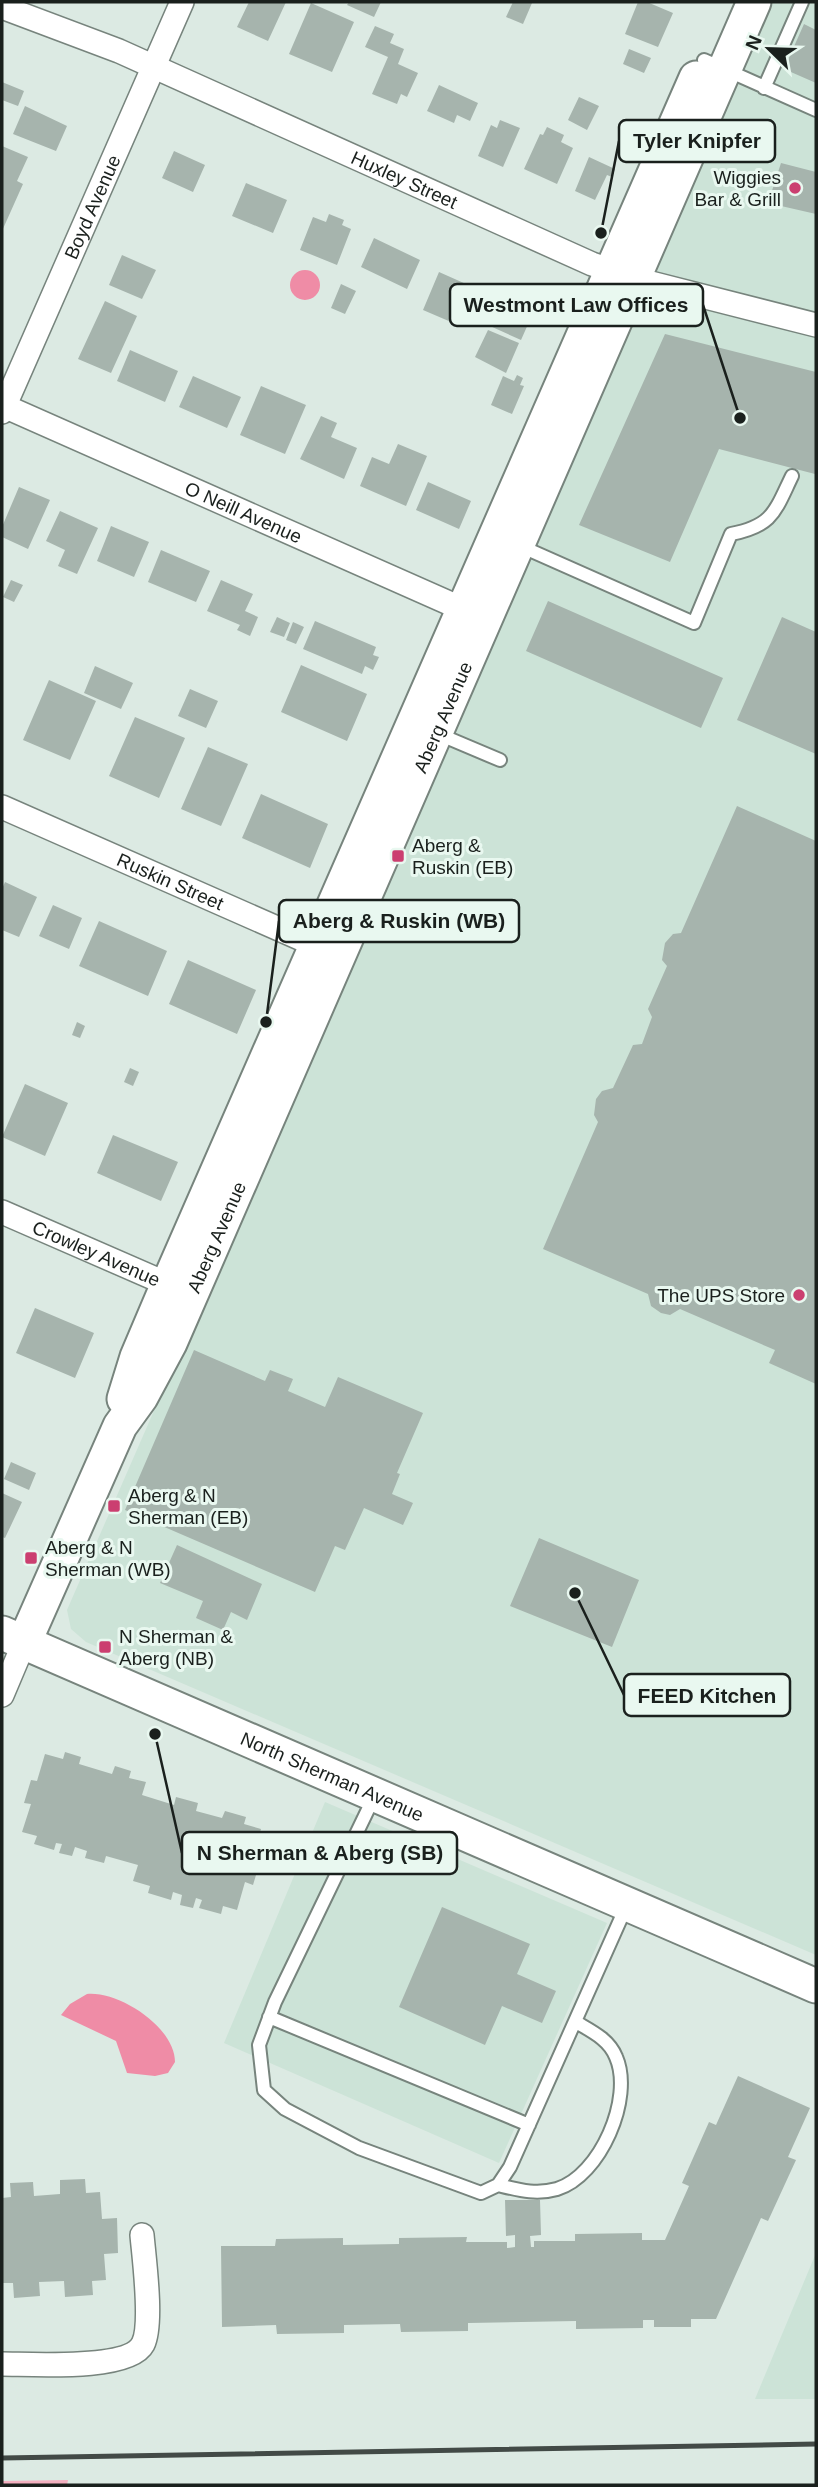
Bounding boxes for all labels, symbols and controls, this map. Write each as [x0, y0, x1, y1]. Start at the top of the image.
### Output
north arrow [734, 14, 804, 84]
text: N [741, 32, 766, 53]
callout: Tyler Knipfer [619, 120, 775, 162]
text: Tyler Knipfer [633, 129, 761, 152]
street label: Huxley Street [348, 147, 461, 213]
street label: Boyd Avenue [60, 152, 124, 262]
place label: Wiggies Bar & Grill [694, 167, 781, 210]
marker: Wiggies Bar & Grill [787, 180, 803, 196]
callout: Westmont Law Offices [450, 284, 703, 326]
text: Westmont Law Offices [464, 293, 688, 316]
street label: O Neill Avenue [182, 477, 305, 547]
street label: Aberg Avenue [409, 658, 476, 776]
place label: Aberg & Ruskin (EB) [412, 835, 513, 878]
marker: Aberg & Ruskin (EB) [390, 848, 406, 864]
street label: Ruskin Street [114, 849, 228, 914]
callout: Aberg & Ruskin (WB) [279, 900, 519, 942]
text: Aberg & Ruskin (WB) [293, 909, 505, 932]
street label: Aberg Avenue [183, 1178, 250, 1296]
street label: Crowley Avenue [29, 1216, 163, 1290]
place label: The UPS Store [657, 1285, 785, 1306]
marker: The UPS Store [791, 1287, 807, 1303]
place label: Aberg & N Sherman (EB) [128, 1485, 248, 1528]
marker: Aberg & N Sherman (EB) [106, 1498, 122, 1514]
place label: Aberg & N Sherman (WB) [45, 1537, 171, 1580]
marker: Aberg & N Sherman (WB) [23, 1550, 39, 1566]
place label: N Sherman & Aberg (NB) [119, 1626, 233, 1669]
marker: N Sherman & Aberg (NB) [97, 1639, 113, 1655]
callout: FEED Kitchen [624, 1674, 790, 1716]
text: FEED Kitchen [638, 1684, 776, 1707]
street label: North Sherman Avenue [238, 1727, 427, 1825]
callout: N Sherman & Aberg (SB) [182, 1832, 457, 1874]
text: N Sherman & Aberg (SB) [197, 1841, 443, 1864]

